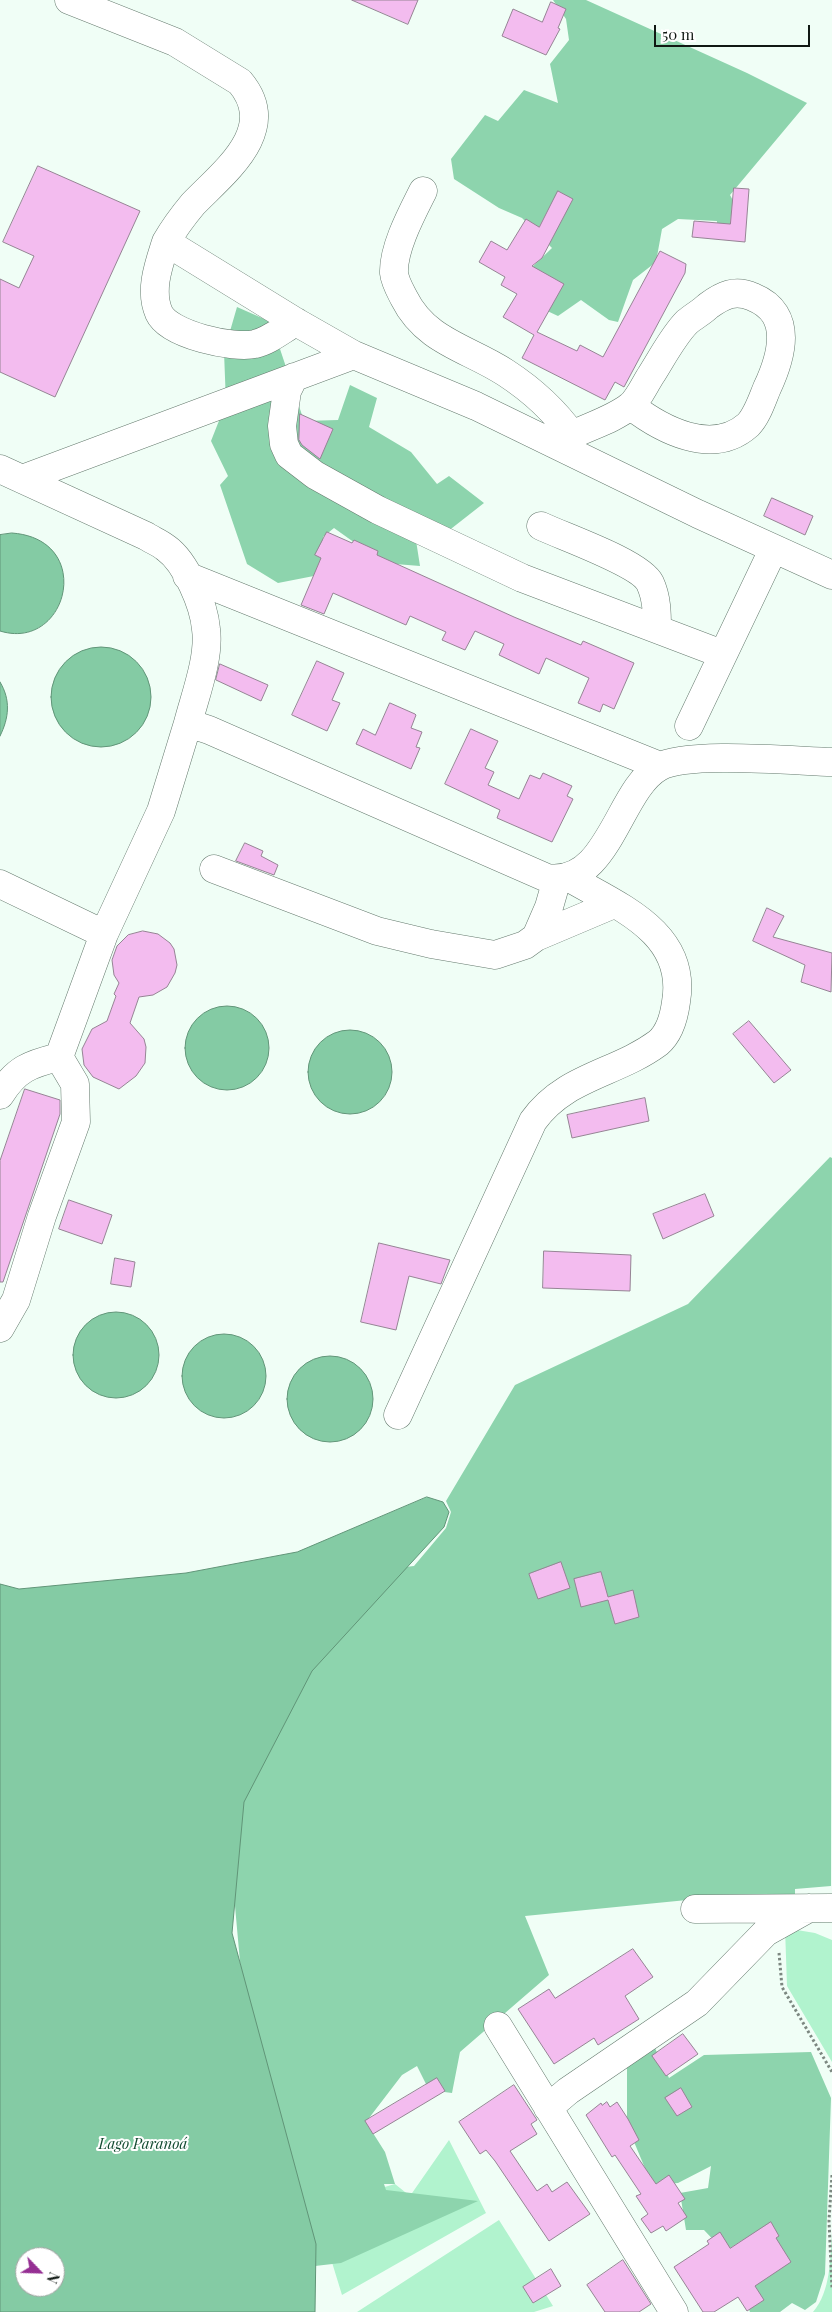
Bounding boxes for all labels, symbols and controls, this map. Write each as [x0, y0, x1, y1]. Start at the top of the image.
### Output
scale bar [657, 15, 813, 47]
text: 50 m [662, 24, 694, 44]
water label: Lago Paranoá [99, 2135, 187, 2153]
north arrow [15, 2247, 65, 2297]
text: N [43, 2269, 64, 2286]

